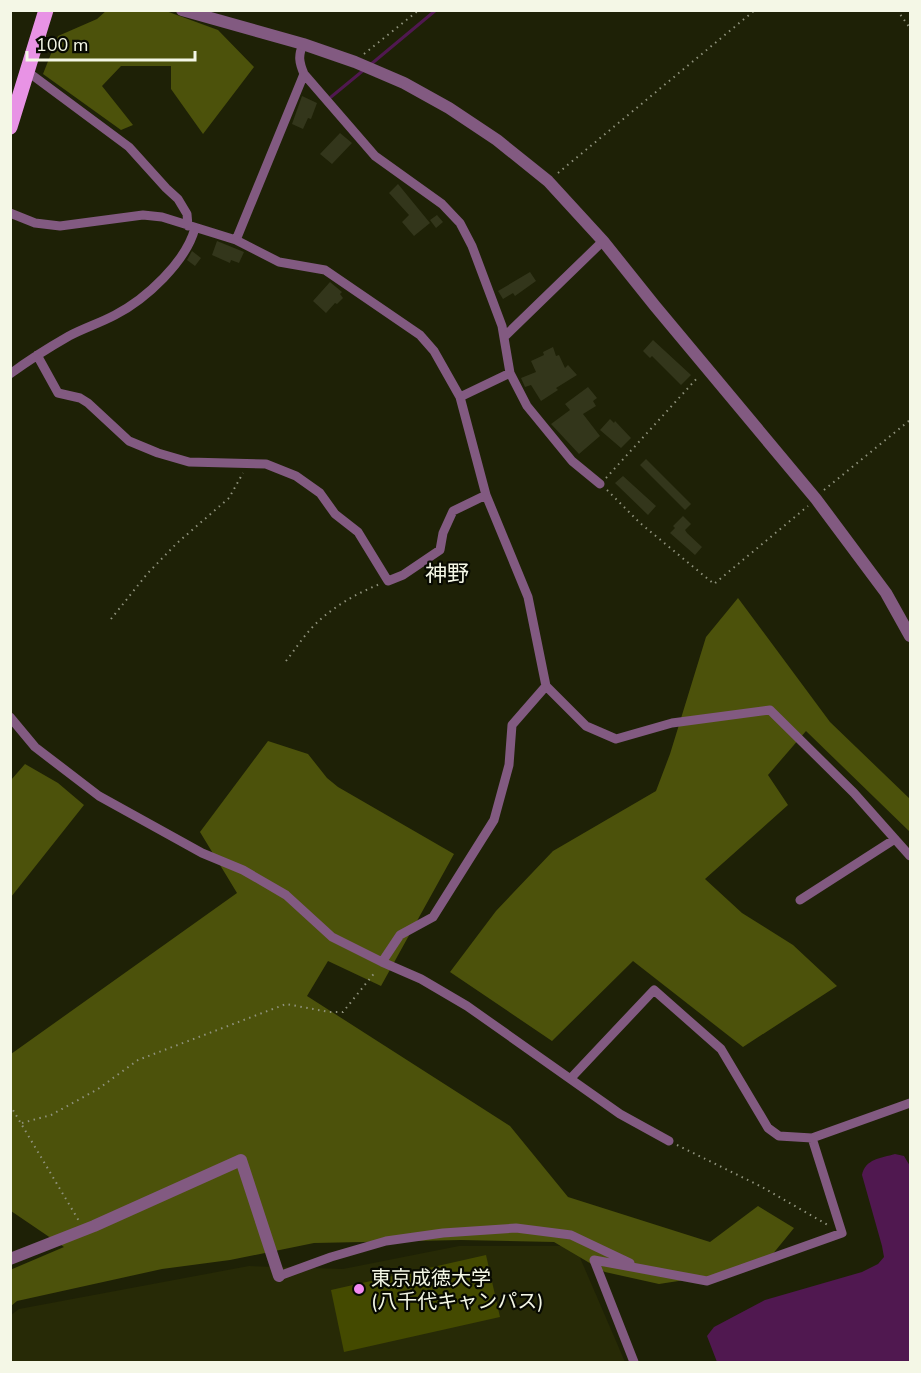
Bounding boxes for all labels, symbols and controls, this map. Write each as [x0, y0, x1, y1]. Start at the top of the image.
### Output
scale bar [27, 24, 195, 62]
text: 100 m [36, 33, 88, 57]
district label: 神野 [425, 559, 469, 589]
place label: 東京成徳大学 (八千代キャンパス) [371, 1265, 544, 1315]
marker: 東京成徳大学 (八千代キャンパス) [352, 1282, 366, 1296]

